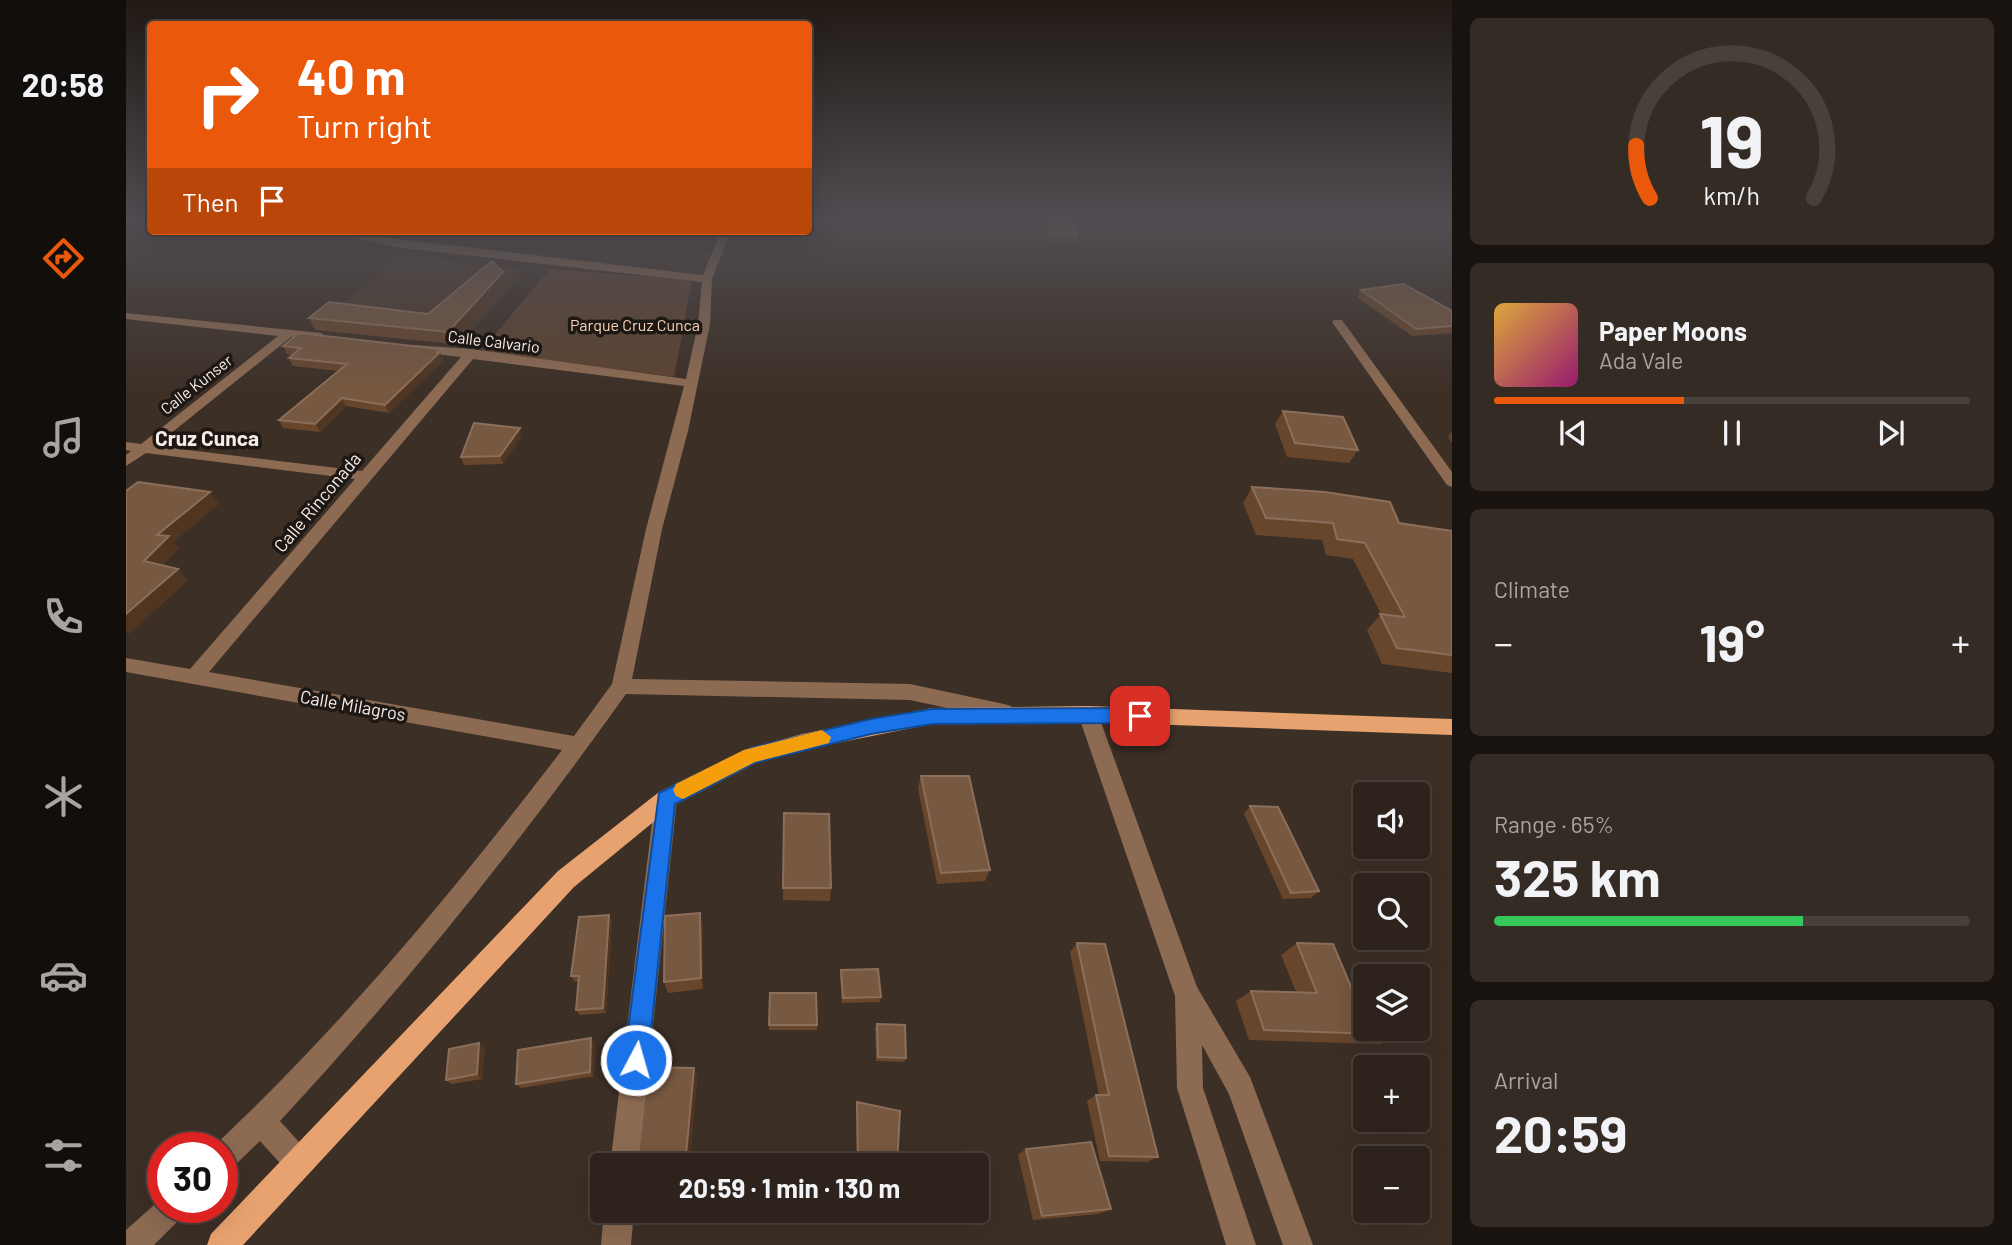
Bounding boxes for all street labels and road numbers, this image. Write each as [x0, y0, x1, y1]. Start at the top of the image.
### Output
street label: Calle Calvario [447, 326, 541, 356]
street label: Calle Kunser [156, 350, 236, 418]
street label: Calle Rinconada [269, 448, 365, 556]
street label: Calle Milagros [298, 685, 408, 725]

